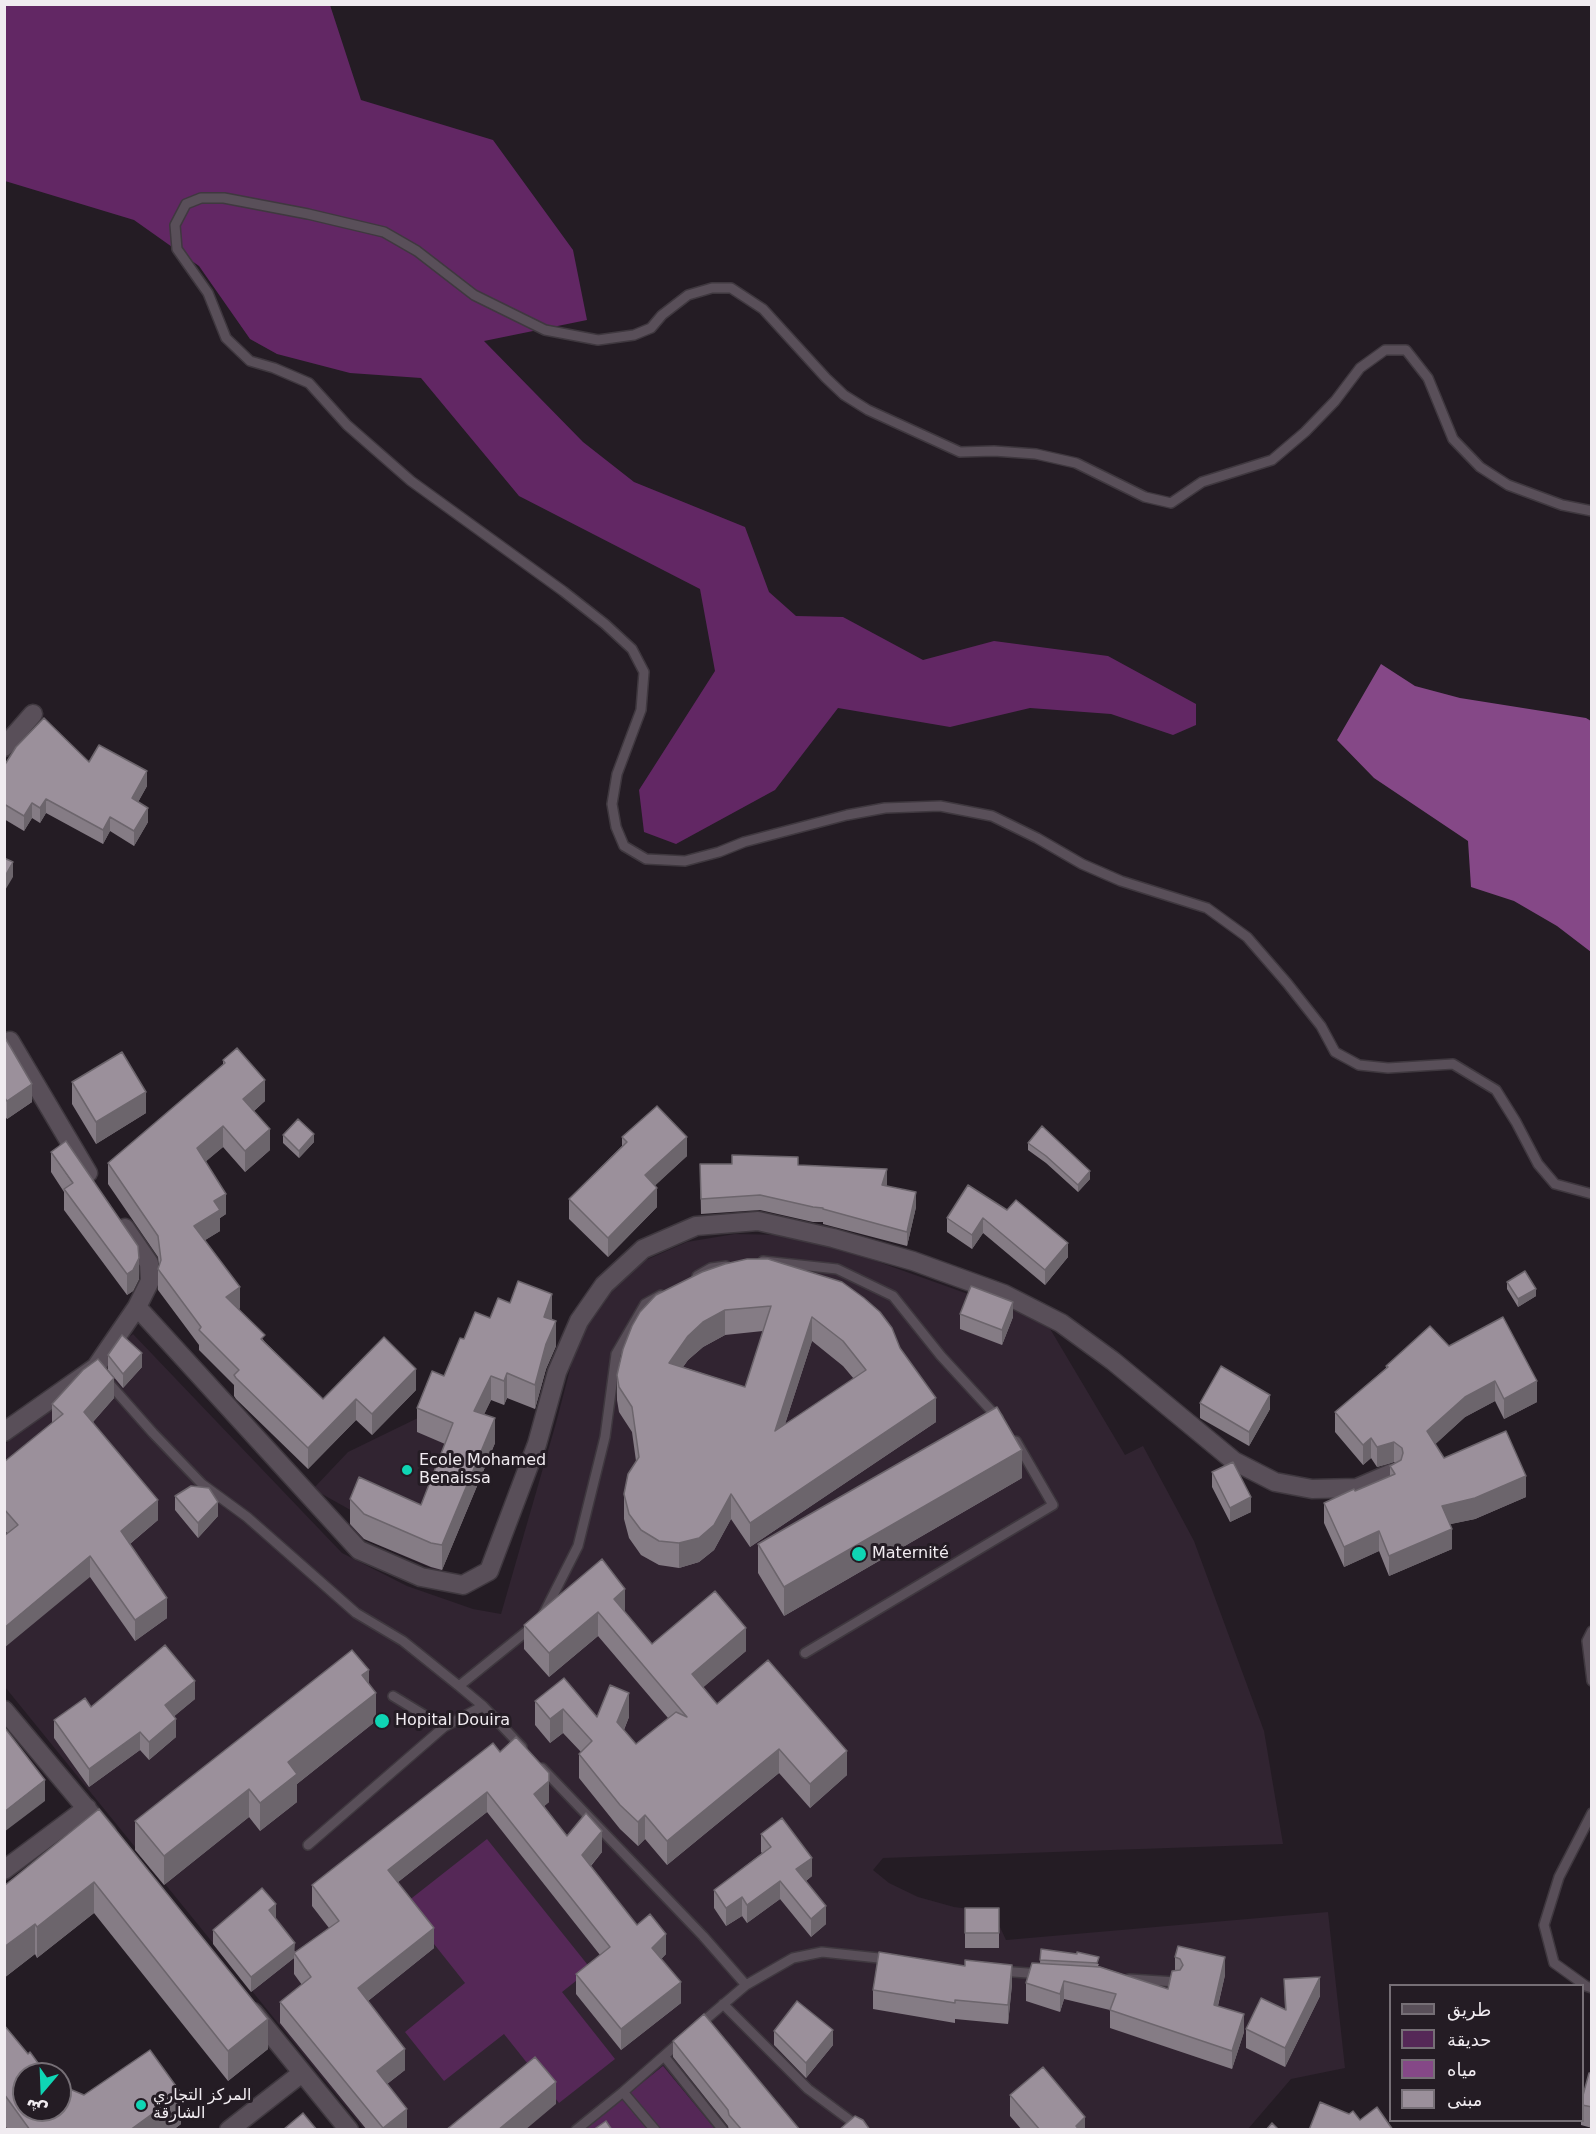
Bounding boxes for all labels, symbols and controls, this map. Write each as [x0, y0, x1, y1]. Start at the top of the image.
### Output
place label: Ecole Mohamed Benaissa [419, 1451, 546, 1489]
marker: Ecole Mohamed Benaissa [400, 1463, 414, 1477]
place label: Maternité [872, 1544, 949, 1564]
marker: Maternité [850, 1545, 868, 1563]
place label: Hopital Douira [395, 1711, 510, 1731]
marker: Hopital Douira [373, 1712, 391, 1730]
legend [1389, 1984, 1584, 2122]
text: طريق [1447, 1999, 1491, 2020]
text: حديقة [1447, 2029, 1491, 2050]
text: مياه [1447, 2059, 1477, 2080]
north arrow [12, 2062, 72, 2122]
place label: المركز التجاري الشارقة [153, 2086, 252, 2124]
text: مبنى [1447, 2089, 1483, 2110]
text: ش [23, 2095, 50, 2120]
marker: المركز التجاري الشارقة [134, 2098, 148, 2112]

